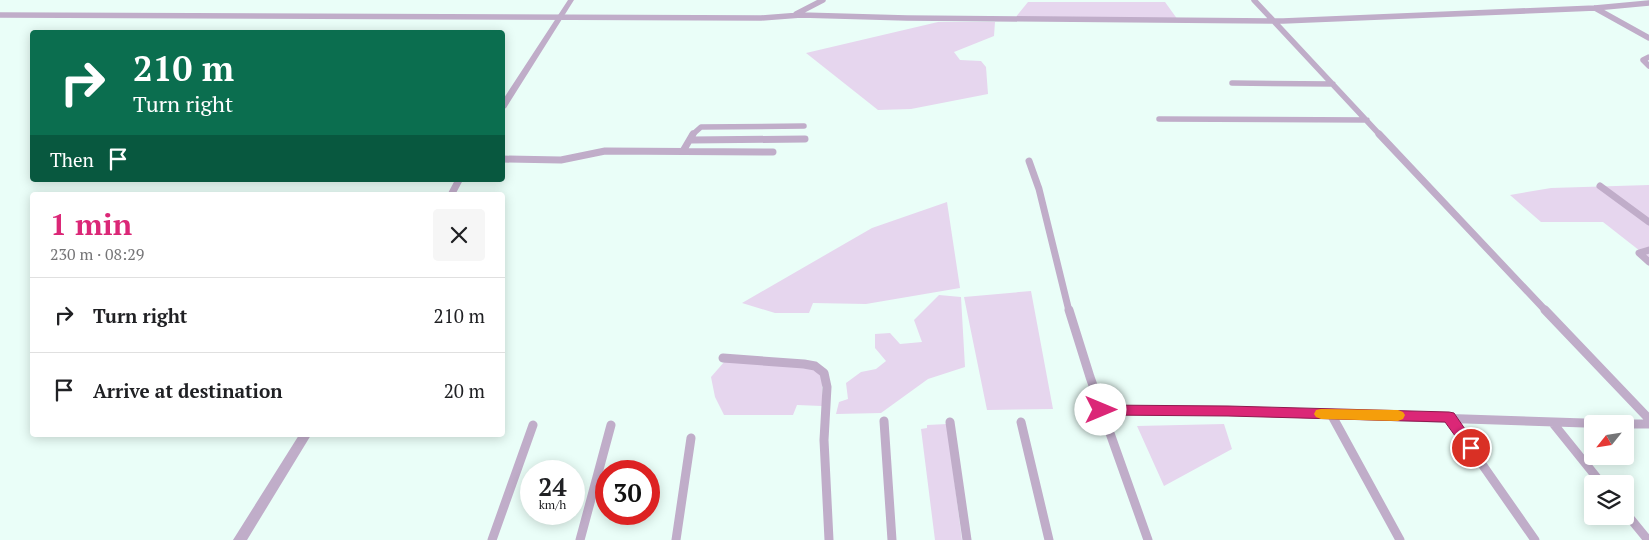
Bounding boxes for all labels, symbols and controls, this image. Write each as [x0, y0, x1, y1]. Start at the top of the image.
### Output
text: 210 m [133, 45, 234, 91]
icon: right [50, 50, 115, 115]
text: Turn right [133, 89, 233, 118]
icon: arrive [104, 145, 132, 173]
text: Then [50, 147, 94, 172]
text: 1 min [50, 204, 132, 244]
button: close [433, 209, 485, 261]
text: 230 m · 08:29 [50, 243, 144, 265]
icon: right [50, 301, 78, 329]
text: Turn right [93, 303, 187, 328]
text: 210 m [434, 303, 485, 328]
icon: arrive [50, 376, 78, 404]
text: Arrive at destination [93, 378, 282, 403]
text: 20 m [444, 378, 485, 403]
position arrow [1074, 383, 1126, 435]
north arrow [1584, 415, 1634, 465]
map controls [1584, 415, 1634, 525]
pin [1450, 427, 1492, 469]
icon: arrive [1457, 434, 1485, 462]
speed limit sign: 30 [595, 460, 660, 525]
text: 24 [538, 470, 567, 503]
button: layers [1584, 475, 1634, 525]
text: km/h [539, 497, 566, 512]

